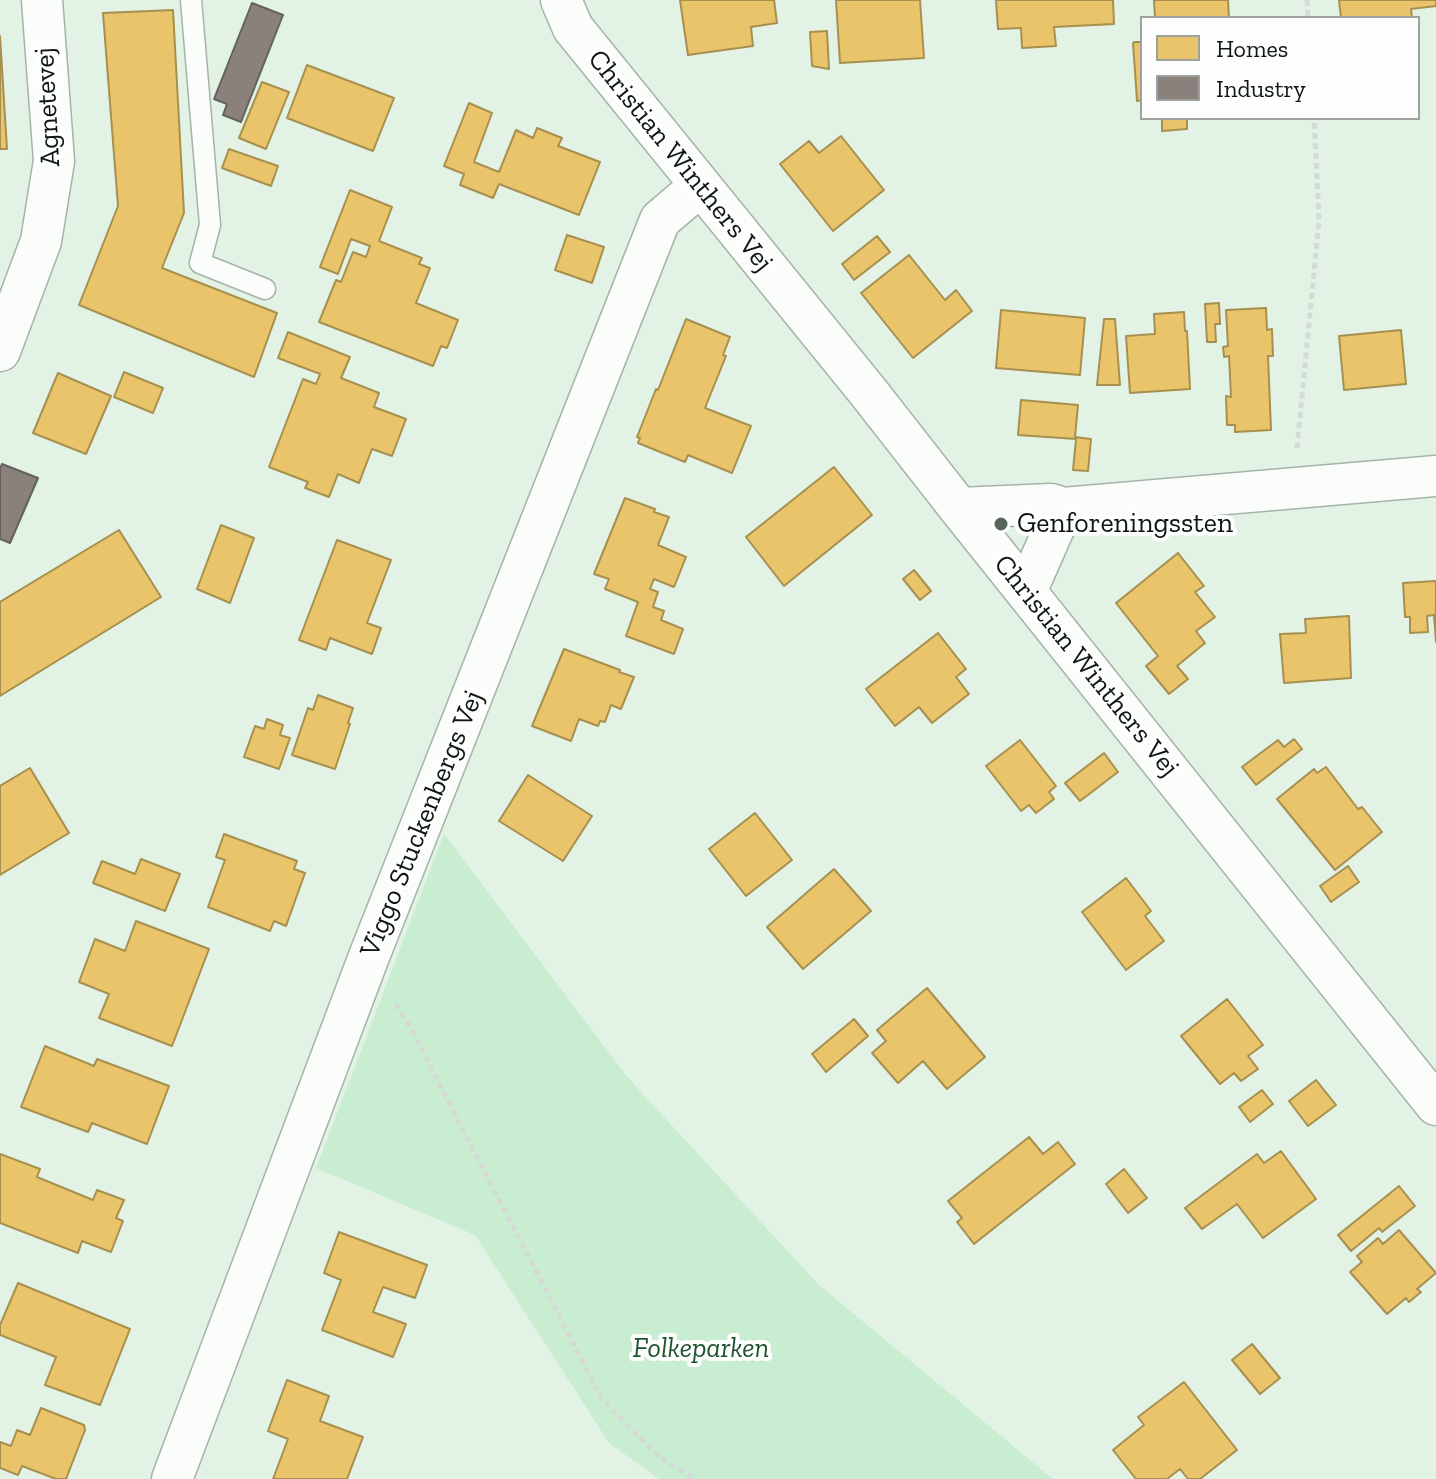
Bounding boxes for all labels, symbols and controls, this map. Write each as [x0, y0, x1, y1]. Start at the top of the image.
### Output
legend [1140, 16, 1420, 120]
text: Homes [1216, 34, 1288, 63]
street label: Christian Winthers Vej [580, 43, 780, 279]
street label: Agnetevej [28, 47, 68, 167]
text: Industry [1216, 74, 1306, 103]
place label: Genforeningssten [1017, 507, 1233, 541]
marker: Genforeningssten [992, 515, 1010, 533]
street label: Christian Winthers Vej [986, 548, 1186, 784]
street label: Viggo Stuckenbergs Vej [353, 686, 491, 962]
park label: Folkeparken [633, 1332, 769, 1366]

